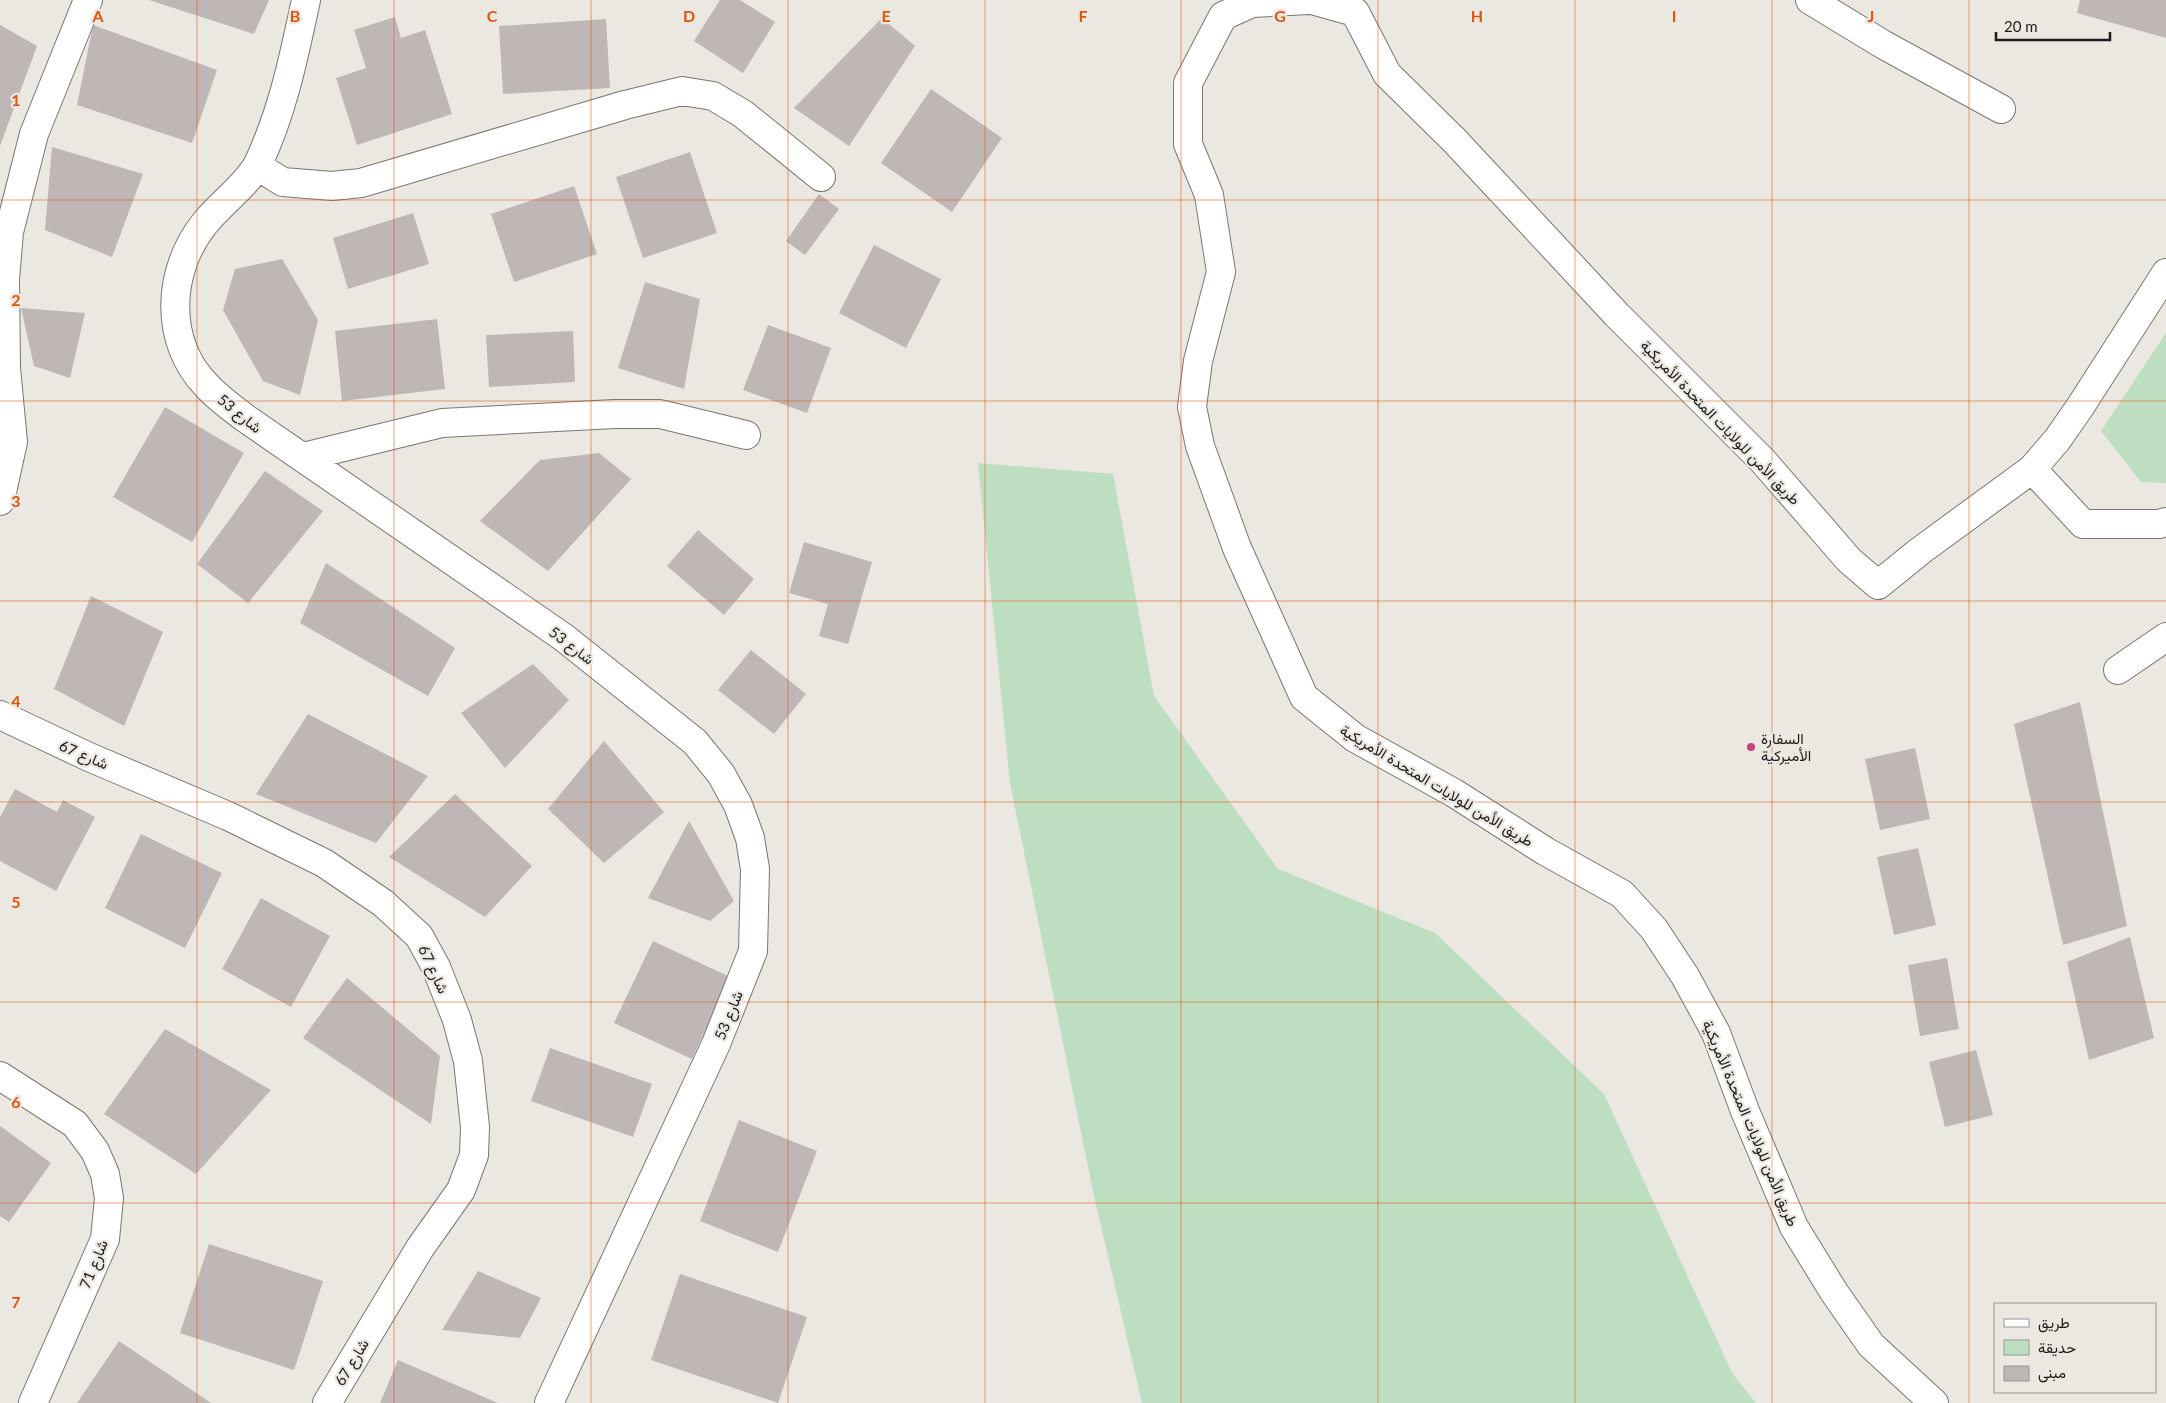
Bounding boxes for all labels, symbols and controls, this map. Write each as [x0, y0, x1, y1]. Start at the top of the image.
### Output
text: A [91, 6, 104, 25]
text: B [290, 6, 300, 25]
text: C [487, 6, 498, 25]
text: D [683, 6, 695, 25]
text: E [881, 6, 891, 25]
text: F [1078, 6, 1088, 25]
text: G [1274, 6, 1286, 25]
text: H [1471, 6, 1483, 25]
text: I [1672, 6, 1676, 25]
text: J [1868, 6, 1874, 25]
scale bar [1996, 10, 2110, 42]
text: 20 m [2004, 17, 2038, 35]
text: 1 [11, 90, 21, 109]
text: 2 [11, 290, 21, 309]
street label: طريق الأمن للولايات المتحدة الأمريكية [1636, 336, 1805, 510]
street label: شارع 53 [212, 390, 266, 439]
text: 3 [11, 491, 21, 510]
street label: شارع 53 [544, 622, 598, 670]
text: 4 [11, 691, 21, 710]
street label: طريق الأمن للولايات المتحدة الأمريكية [1336, 720, 1537, 852]
place label: السفارة الأميركية [1761, 729, 1811, 765]
street label: شارع 67 [56, 736, 111, 775]
marker: السفارة الأميركية [1745, 741, 1757, 753]
text: 5 [11, 892, 21, 911]
street label: شارع 67 [412, 942, 453, 998]
street label: شارع 53 [710, 988, 749, 1043]
street label: طريق الأمن للولايات المتحدة الأمريكية [1697, 1017, 1803, 1230]
text: 6 [11, 1092, 21, 1111]
street label: شارع 71 [75, 1237, 114, 1292]
text: 7 [11, 1292, 21, 1311]
legend [1994, 1303, 2156, 1393]
text: طريق [2038, 1313, 2070, 1333]
street label: شارع 67 [330, 1335, 375, 1390]
text: حديقة [2038, 1338, 2076, 1357]
text: مبنى [2038, 1363, 2066, 1383]

